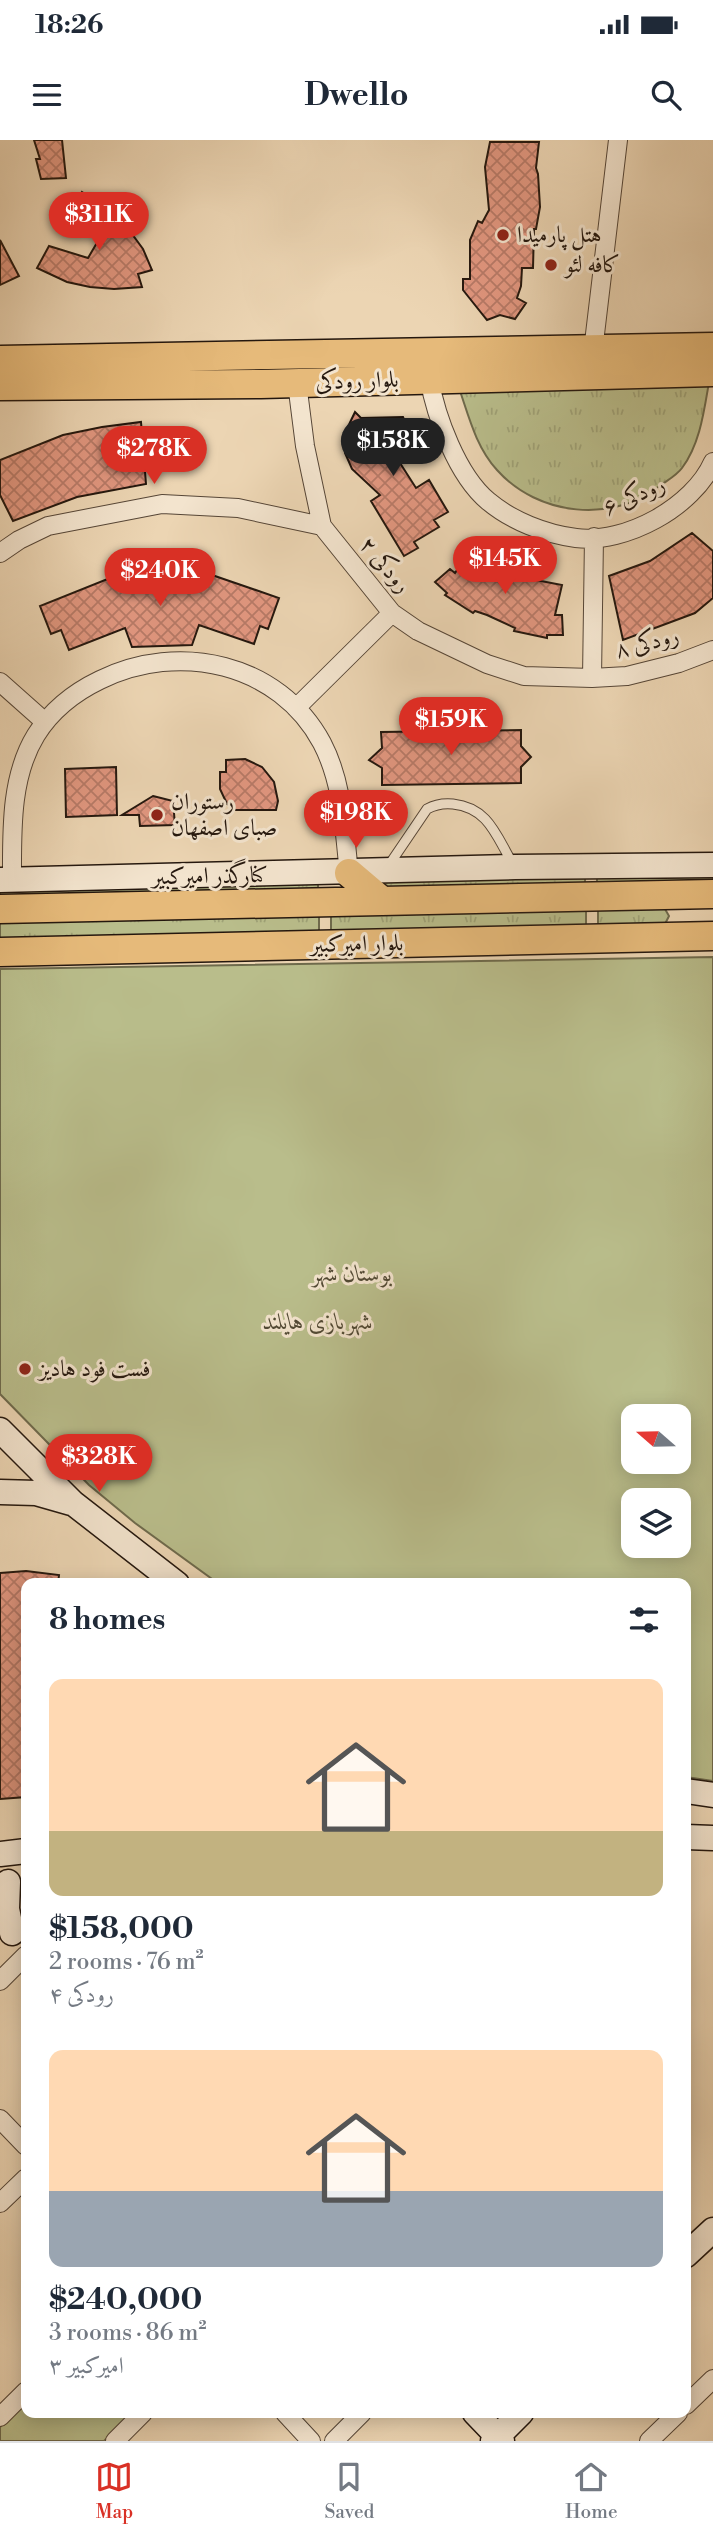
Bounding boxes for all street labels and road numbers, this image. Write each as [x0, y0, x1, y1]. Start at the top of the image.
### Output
street label: بلوار رودکی [315, 365, 399, 396]
street label: رودکی ۶ [598, 469, 669, 522]
street label: رودکی ۲ [353, 530, 417, 599]
street label: رودکی ۸ [612, 621, 682, 664]
street label: کنارگذر امیرکبیر [150, 858, 268, 891]
street label: بلوار امیرکبیر [308, 929, 404, 959]

